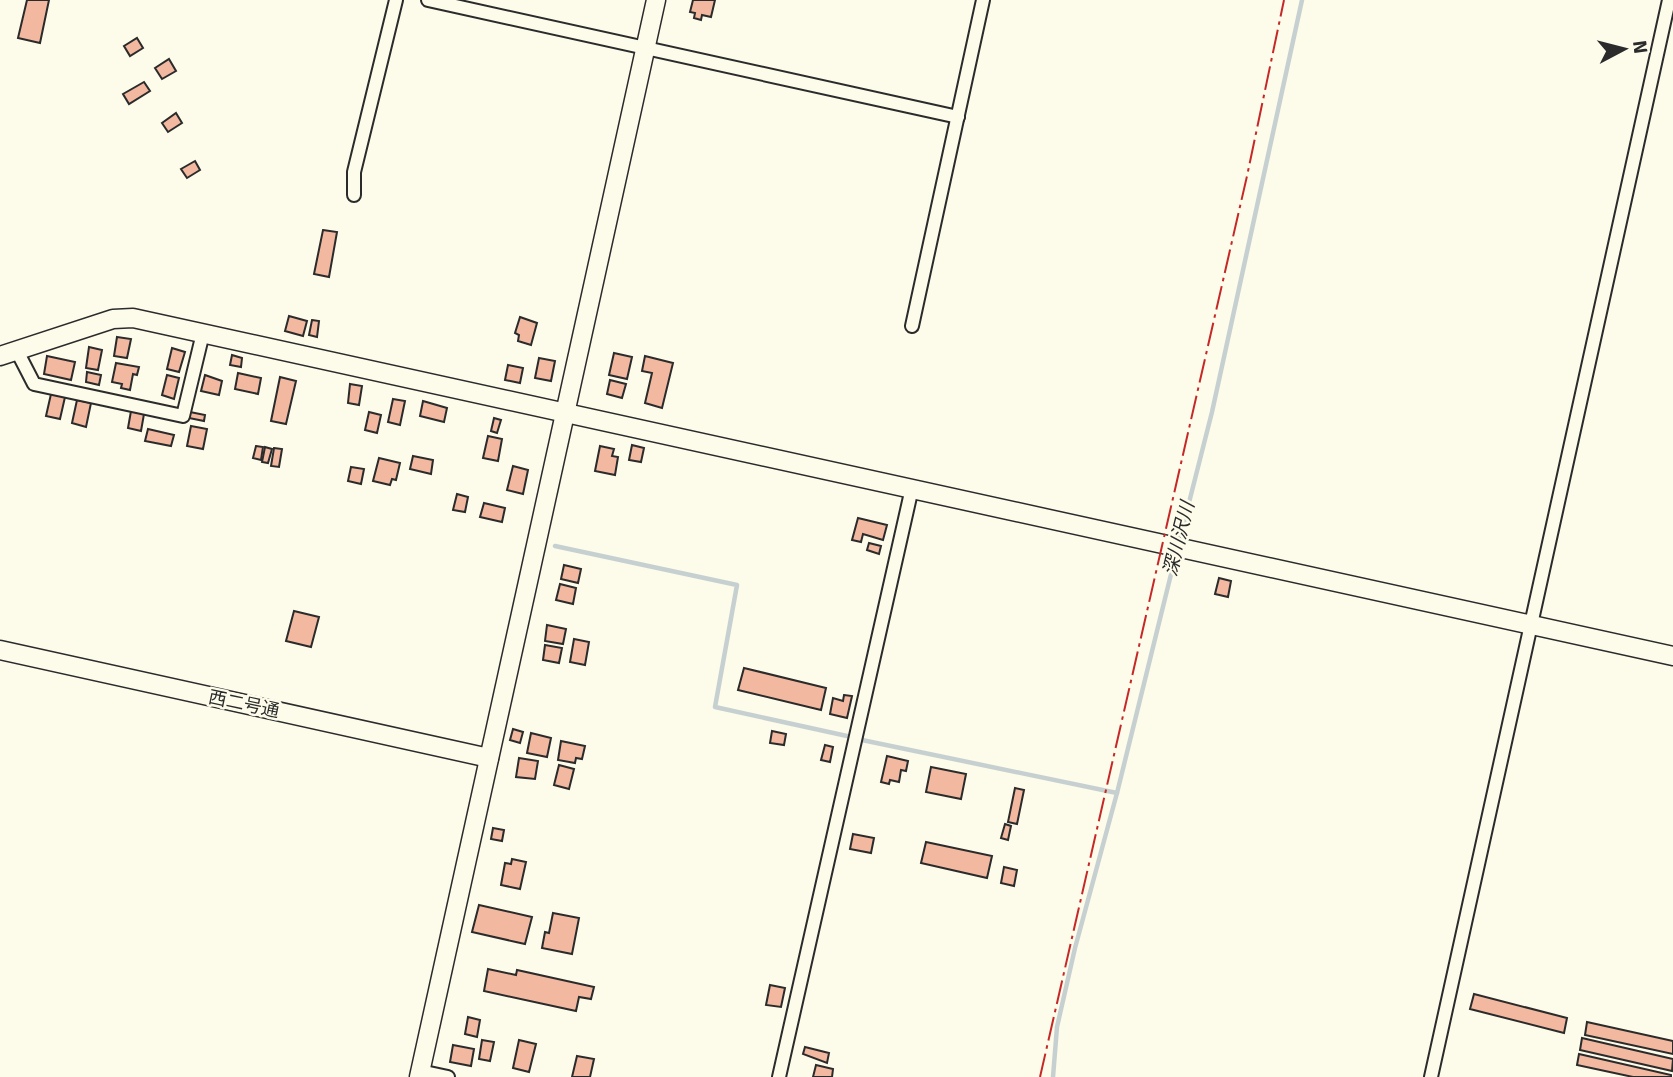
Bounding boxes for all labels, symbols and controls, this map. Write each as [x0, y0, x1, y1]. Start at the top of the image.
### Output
north arrow [1589, 14, 1659, 84]
text: N [1627, 39, 1653, 55]
water label: 深川沢川 [1158, 497, 1200, 579]
street label: 西二号通 [206, 686, 282, 722]

